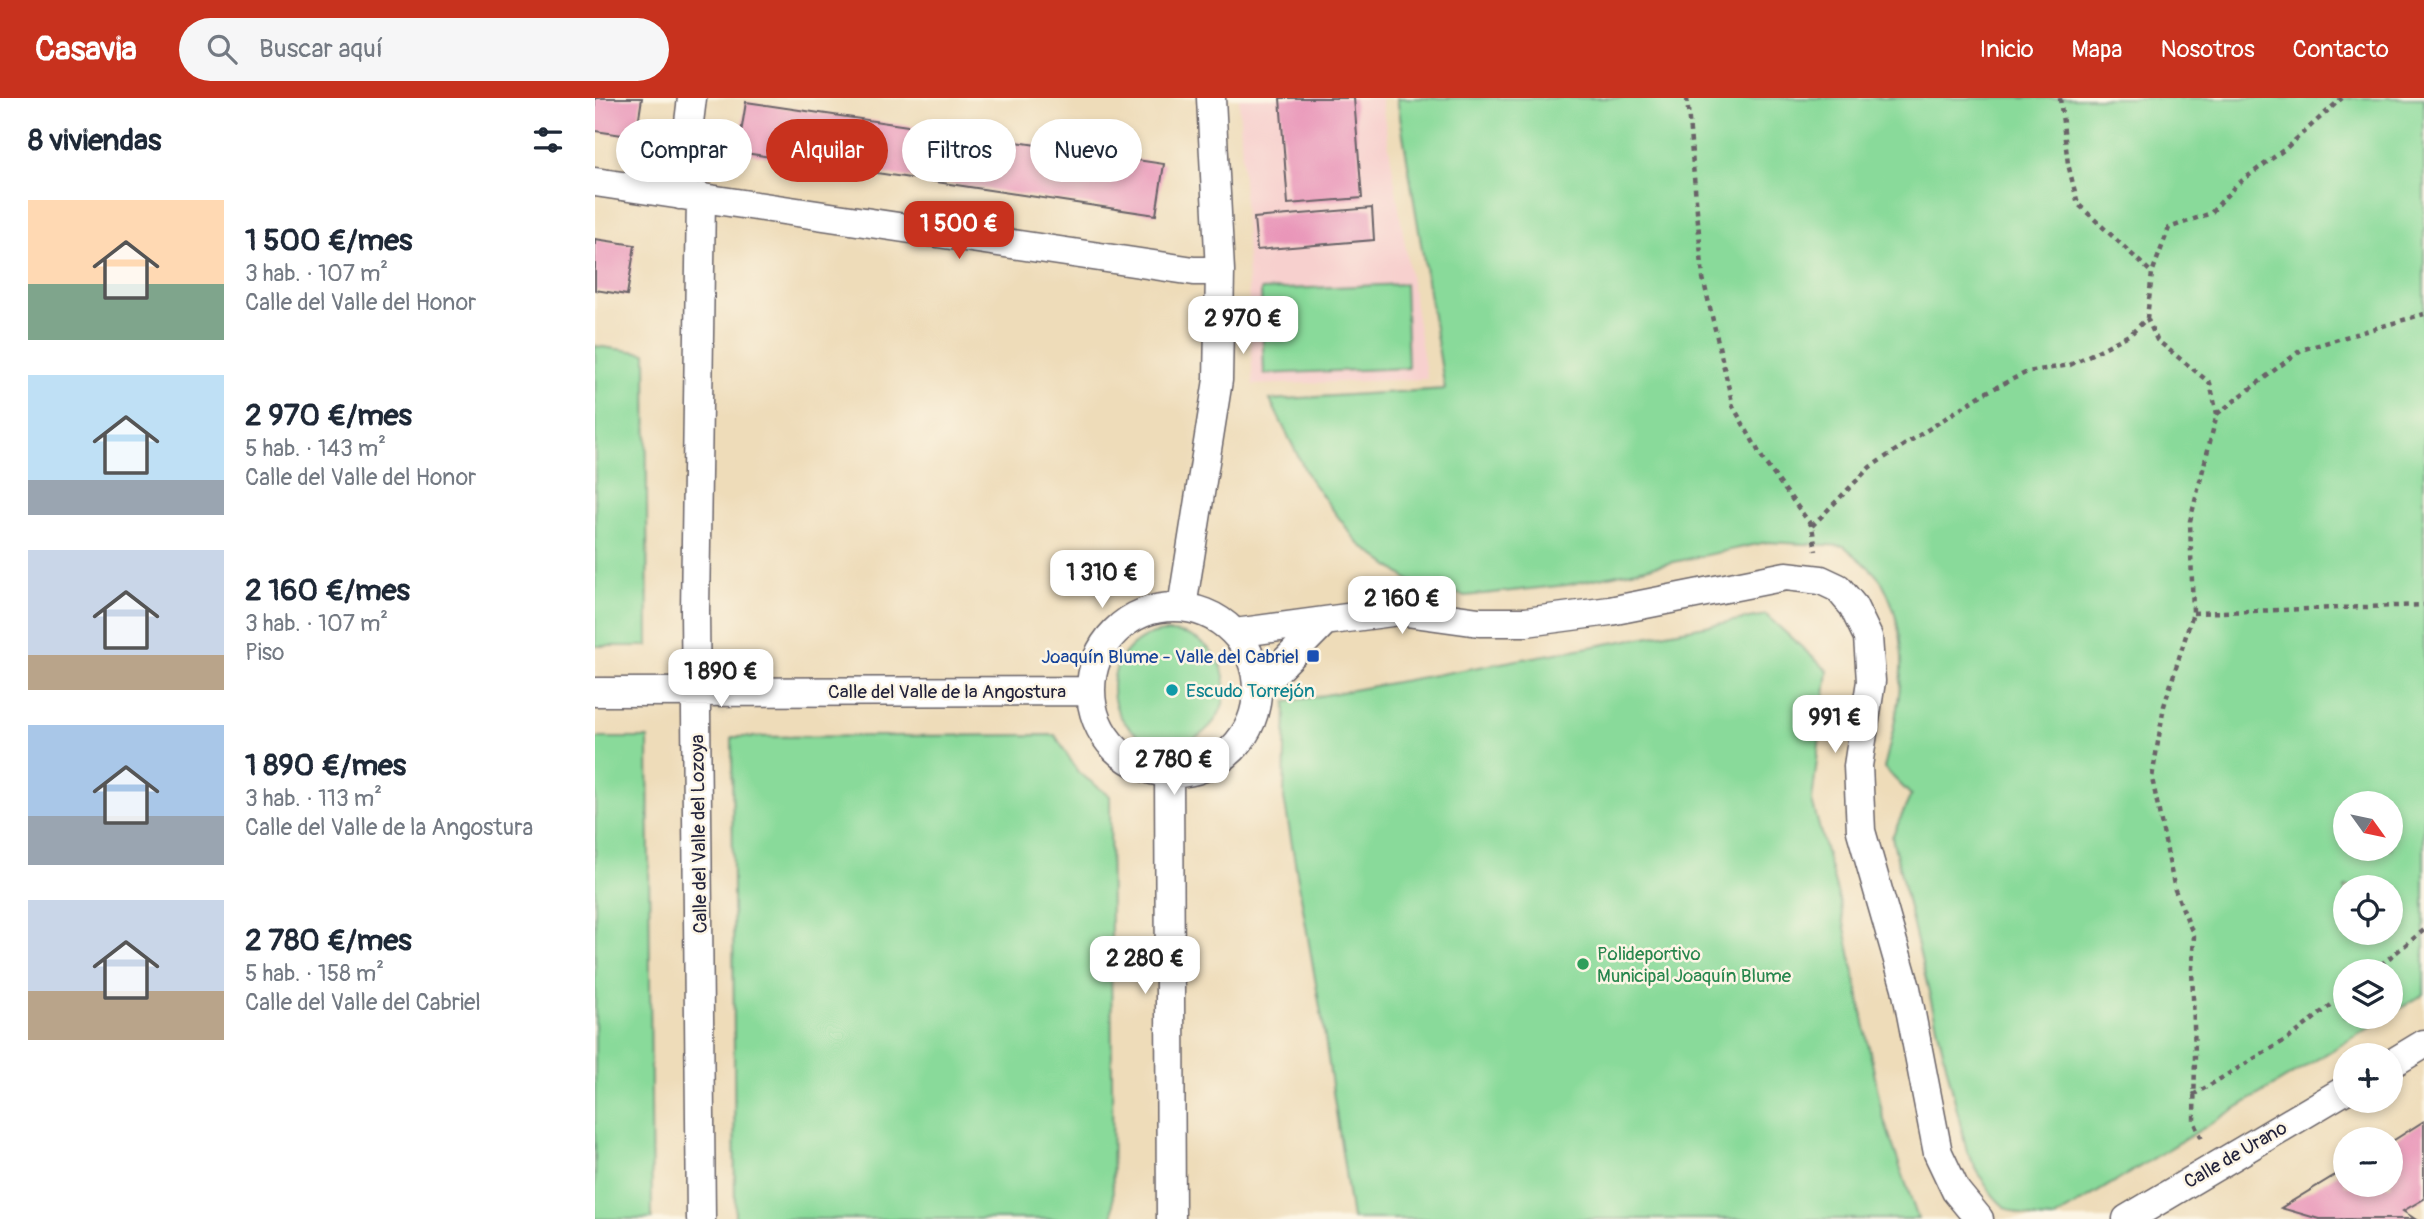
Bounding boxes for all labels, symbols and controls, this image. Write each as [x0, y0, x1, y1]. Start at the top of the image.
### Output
search box [179, 18, 669, 81]
text: Casavia [35, 29, 137, 70]
icon: search [203, 30, 241, 68]
text: Buscar aquí [259, 33, 383, 65]
text: Inicio [1980, 35, 2034, 64]
text: Mapa [2072, 35, 2123, 64]
text: Nosotros [2161, 35, 2255, 64]
text: Contacto [2293, 35, 2389, 64]
chip: Comprar [616, 119, 752, 182]
chip: Alquilar [766, 119, 888, 182]
chip: Filtros [902, 119, 1016, 182]
chip: Nuevo [1030, 119, 1142, 182]
icon: filters [529, 121, 567, 159]
text: 8 viviendas [28, 122, 161, 159]
pin: 1 500 € [894, 202, 1024, 261]
text: 1 500 € [920, 209, 998, 238]
text: 1 500 €/mes [245, 222, 412, 259]
icon: home [84, 228, 168, 312]
text: 3 hab. · 107 m² [245, 259, 388, 288]
text: Calle del Valle del Honor [245, 288, 476, 317]
pin: 2 970 € [1178, 296, 1308, 356]
text: 2 970 € [1204, 304, 1282, 333]
text: 2 970 €/mes [245, 397, 412, 434]
icon: home [84, 403, 168, 487]
text: 5 hab. · 143 m² [245, 434, 386, 463]
text: Calle del Valle del Honor [245, 463, 476, 492]
pin: 1 310 € [1037, 550, 1167, 610]
text: 1 310 € [1066, 558, 1138, 587]
text: 2 160 €/mes [245, 572, 410, 609]
pin: 2 160 € [1337, 576, 1467, 636]
icon: home [84, 578, 168, 662]
text: 2 160 € [1364, 584, 1440, 613]
text: 3 hab. · 107 m² [245, 609, 388, 638]
text: Piso [245, 638, 284, 667]
place label: Joaquín Blume - Valle del Cabriel [1041, 645, 1299, 669]
marker: Joaquín Blume - Valle del Cabriel [1305, 648, 1321, 664]
pin: 1 890 € [656, 650, 786, 709]
text: 1 890 € [684, 657, 758, 686]
place label: Escudo Torrejón [1186, 679, 1315, 703]
street label: Calle del Valle de la Angostura [828, 680, 1066, 704]
marker: Escudo Torrejón [1164, 682, 1180, 698]
pin: 991 € [1786, 696, 1884, 755]
text: 991 € [1809, 703, 1861, 732]
street label: Calle del Valle del Lozoya [685, 734, 713, 934]
pin: 2 780 € [1109, 738, 1239, 797]
text: 2 780 € [1135, 745, 1213, 774]
text: 1 890 €/mes [245, 747, 406, 784]
icon: home [84, 753, 168, 837]
text: 3 hab. · 113 m² [245, 784, 382, 813]
north arrow [2333, 791, 2403, 861]
map controls [2333, 791, 2403, 1197]
text: Calle del Valle de la Angostura [245, 813, 533, 842]
button: locate [2333, 875, 2403, 945]
text: 2 780 €/mes [245, 922, 412, 959]
icon: home [84, 928, 168, 1012]
pin: 2 280 € [1080, 936, 1210, 996]
place label: Polideportivo Municipal Joaquín Blume [1597, 942, 1792, 988]
text: 2 280 € [1106, 944, 1184, 973]
marker: Polideportivo Municipal Joaquín Blume [1575, 956, 1591, 972]
text: 5 hab. · 158 m² [245, 959, 384, 988]
button: layers [2333, 959, 2403, 1029]
text: Calle del Valle del Cabriel [245, 988, 481, 1017]
button: + [2333, 1043, 2403, 1113]
street label: Calle de Urano [2180, 1116, 2291, 1194]
button: − [2333, 1127, 2403, 1197]

